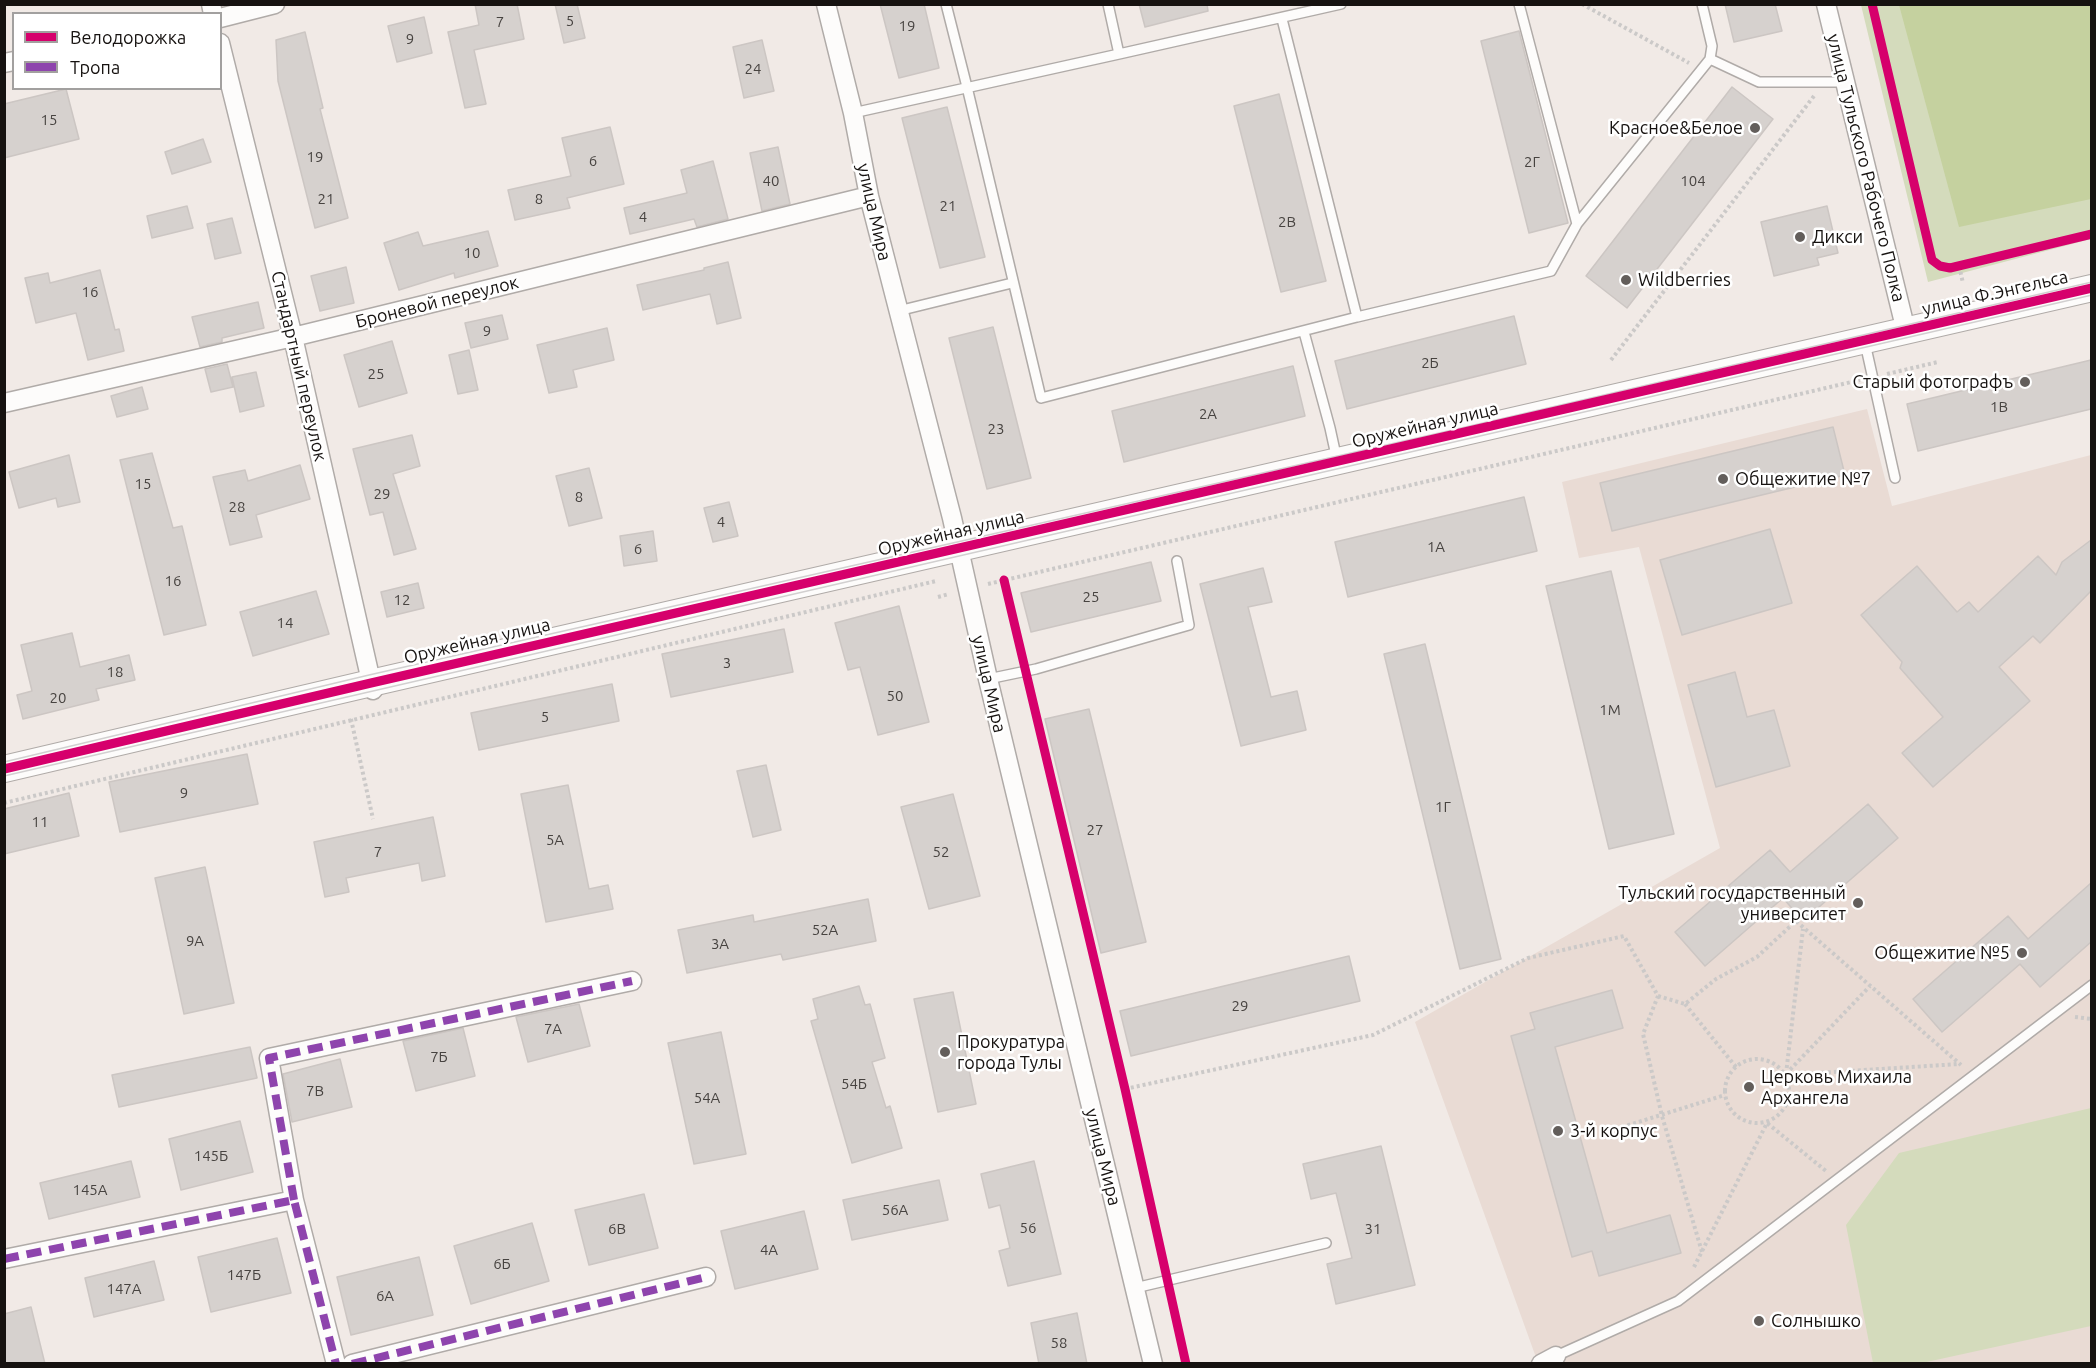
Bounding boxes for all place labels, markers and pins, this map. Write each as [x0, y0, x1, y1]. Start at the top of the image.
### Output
place label: Красное&Белое [1609, 117, 1743, 139]
marker: Красное&Белое [1748, 121, 1762, 135]
place label: Дикси [1812, 226, 1863, 248]
marker: Дикси [1793, 230, 1807, 244]
place label: Wildberries [1638, 269, 1731, 291]
marker: Wildberries [1619, 273, 1633, 287]
place label: Старый фотографъ [1852, 371, 2013, 393]
marker: Старый фотографъ [2018, 375, 2032, 389]
place label: Общежитие №7 [1735, 468, 1871, 490]
marker: Общежитие №7 [1716, 472, 1730, 486]
place label: Тульский государственный университет [1618, 882, 1846, 924]
marker: Тульский государственный университет [1851, 896, 1865, 910]
place label: Общежитие №5 [1874, 942, 2010, 964]
marker: Общежитие №5 [2015, 946, 2029, 960]
place label: Прокуратура города Тулы [957, 1031, 1065, 1074]
marker: Прокуратура города Тулы [938, 1045, 952, 1059]
place label: Церковь Михаила Архангела [1761, 1066, 1912, 1108]
marker: Церковь Михаила Архангела [1742, 1080, 1756, 1094]
place label: 3-й корпус [1570, 1120, 1657, 1142]
marker: 3-й корпус [1551, 1124, 1565, 1138]
place label: Солнышко [1771, 1310, 1861, 1332]
marker: Солнышко [1752, 1314, 1766, 1328]

